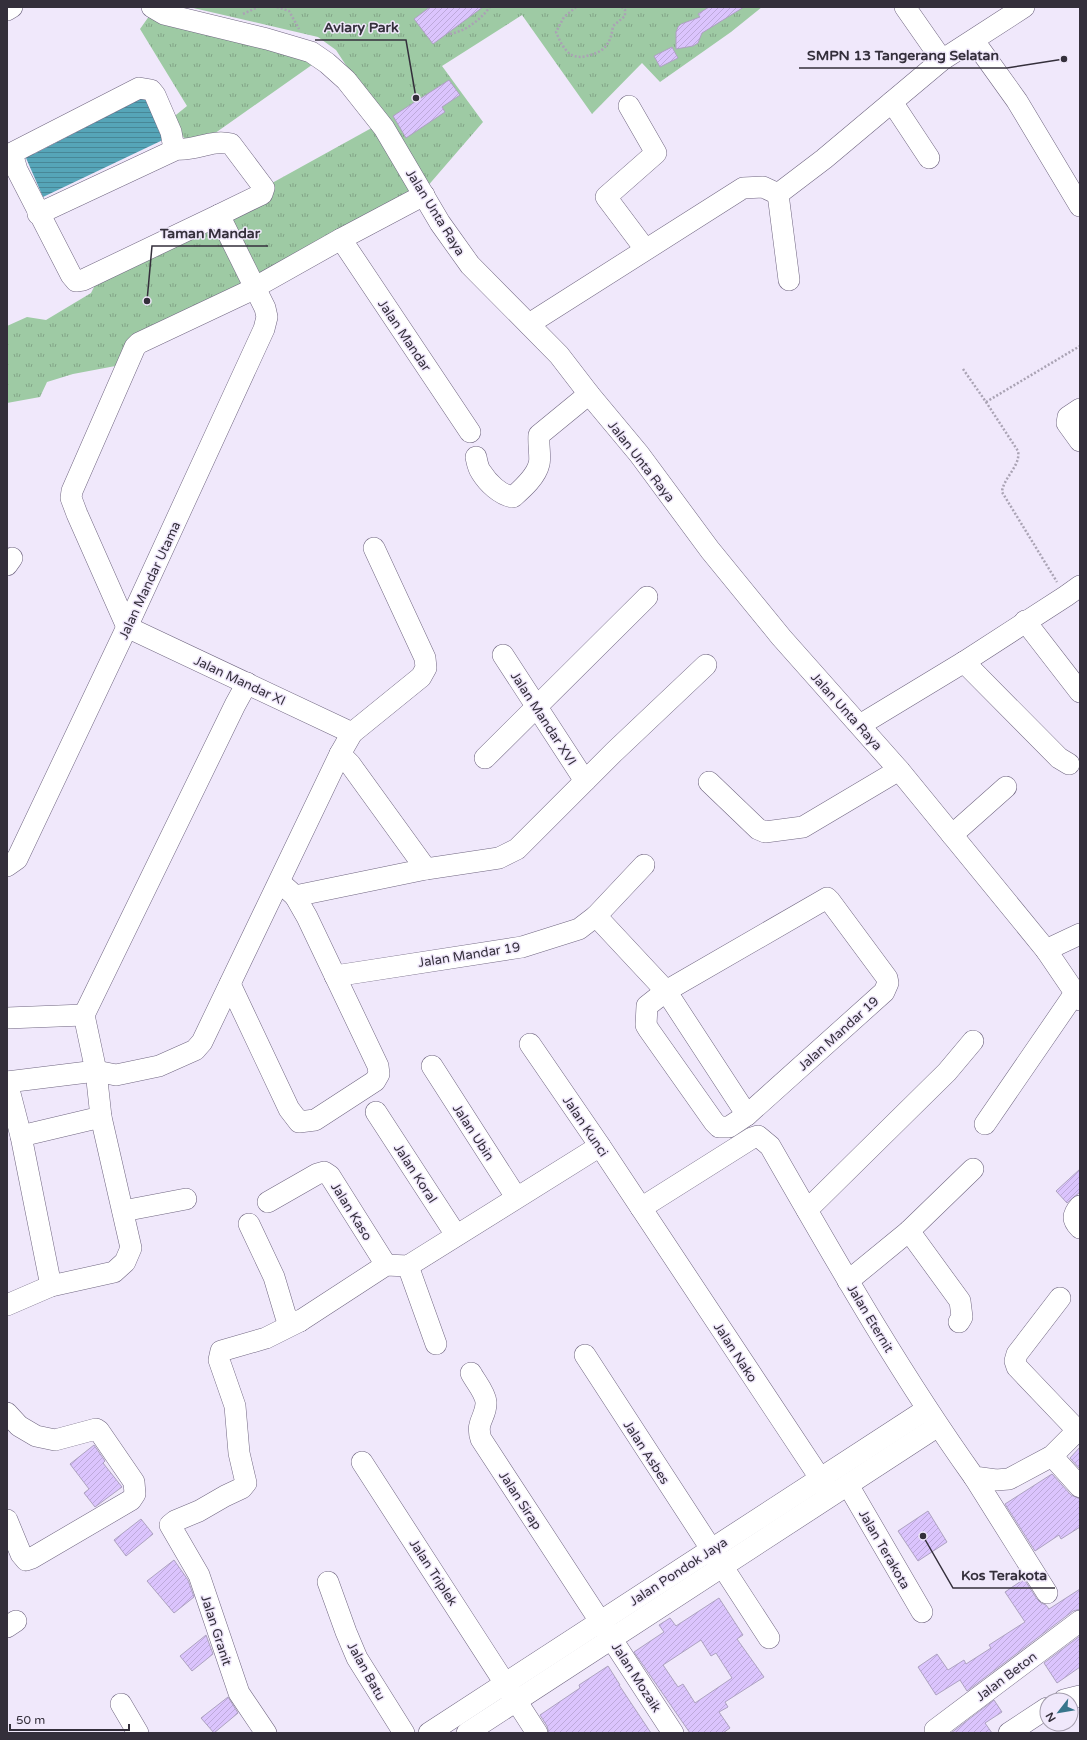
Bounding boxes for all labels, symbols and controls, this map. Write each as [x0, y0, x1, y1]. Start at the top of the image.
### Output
callout: Aviary Park [315, 14, 406, 40]
text: Aviary Park [323, 19, 399, 36]
callout: SMPN 13 Tangerang Selatan [799, 42, 1007, 68]
text: SMPN 13 Tangerang Selatan [807, 47, 999, 64]
street label: Jalan Unta Raya [402, 166, 468, 259]
callout: Taman Mandar [152, 220, 268, 246]
text: Taman Mandar [159, 225, 261, 242]
street label: Jalan Mandar [374, 296, 434, 375]
street label: Jalan Unta Raya [604, 418, 678, 506]
street label: Jalan Mandar Utama [116, 519, 184, 642]
street label: Jalan Mandar XI [191, 653, 288, 709]
street label: Jalan Mandar XVI [507, 669, 579, 768]
street label: Jalan Unta Raya [807, 670, 885, 754]
street label: Jalan Mandar 19 [417, 939, 521, 971]
street label: Jalan Mandar 19 [795, 993, 882, 1074]
street label: Jalan Kunci [559, 1093, 611, 1160]
street label: Jalan Ubin [449, 1101, 497, 1164]
street label: Jalan Koral [390, 1141, 440, 1206]
street label: Jalan Kaso [327, 1180, 375, 1244]
street label: Jalan Eternit [844, 1282, 897, 1355]
street label: Jalan Nako [710, 1320, 760, 1385]
street label: Jalan Asbes [620, 1418, 673, 1487]
street label: Jalan Sirap [495, 1468, 545, 1533]
street label: Jalan Terakota [855, 1507, 913, 1592]
street label: Jalan Pondok Jaya [627, 1534, 731, 1609]
street label: Jalan Triplek [406, 1536, 461, 1609]
callout: Kos Terakota [953, 1562, 1055, 1588]
text: Kos Terakota [961, 1567, 1047, 1584]
street label: Jalan Granit [197, 1593, 235, 1668]
street label: Jalan Batu [344, 1640, 389, 1703]
street label: Jalan Mozaik [608, 1640, 665, 1715]
street label: Jalan Beton [973, 1649, 1040, 1705]
north arrow [1039, 1692, 1079, 1732]
scale bar [10, 1706, 129, 1732]
text: N [1043, 1710, 1059, 1724]
text: 50 m [16, 1713, 45, 1727]

